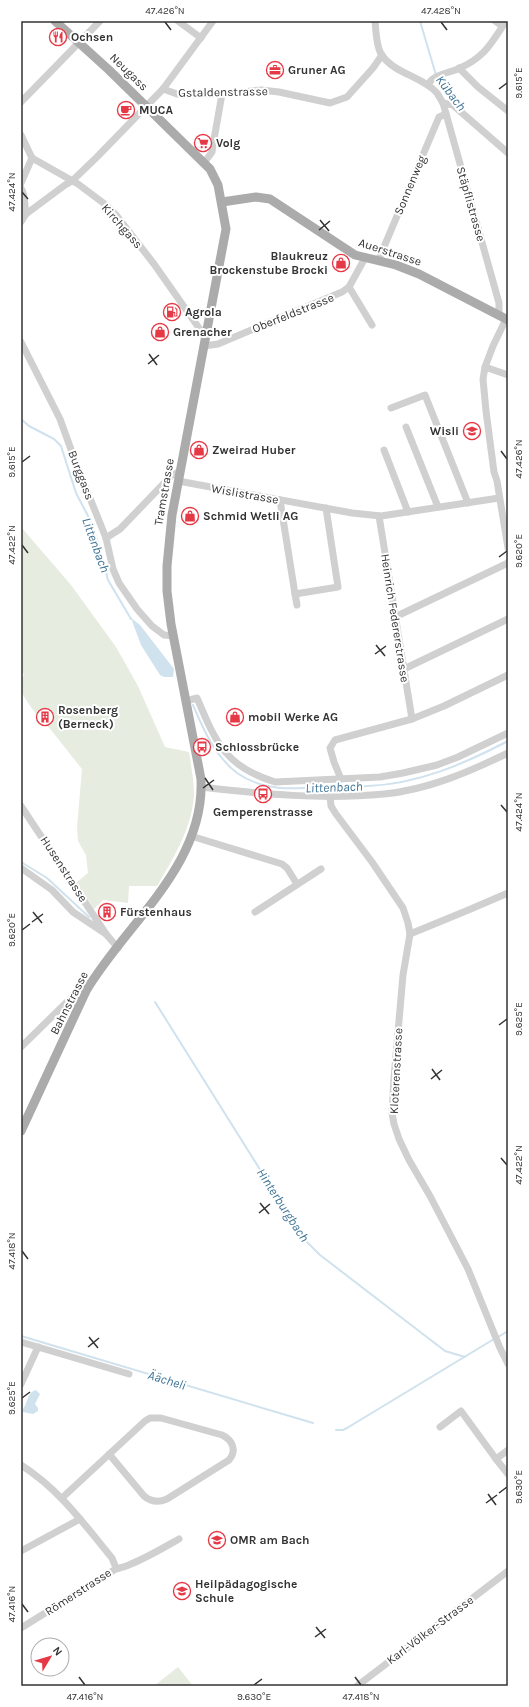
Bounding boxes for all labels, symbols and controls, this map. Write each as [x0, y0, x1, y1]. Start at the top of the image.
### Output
text: 47.426°N [145, 5, 185, 17]
text: 47.428°N [421, 5, 461, 17]
restaurant icon: Ochsen [48, 27, 68, 47]
place label: Ochsen [71, 30, 113, 44]
street label: Neugass [107, 50, 151, 94]
office icon: Gruner AG [265, 60, 285, 80]
place label: Gruner AG [288, 63, 346, 77]
text: 9.615°E [513, 67, 525, 99]
water label: Kübach [433, 72, 469, 114]
street label: Gstaldenstrasse [178, 84, 268, 100]
cafe icon: MUCA [116, 100, 136, 120]
place label: MUCA [139, 103, 173, 117]
supermarket icon: Volg [193, 133, 213, 153]
place label: Volg [216, 136, 240, 150]
street label: Sonnenweg [391, 153, 429, 217]
street label: Stäpflistrasse [454, 165, 488, 243]
text: 47.424°N [6, 172, 18, 212]
street label: Kirchgass [99, 201, 145, 251]
street label: Auerstrasse [357, 235, 423, 269]
place label: Blaukreuz Brockenstube Brocki [209, 249, 328, 277]
shop icon: Blaukreuz Brockenstube Brocki [331, 253, 351, 273]
street label: Oberfeldstrasse [250, 290, 336, 336]
fuel station icon: Agrola [162, 302, 182, 322]
place label: Agrola [185, 305, 222, 319]
shop icon: Grenacher [150, 322, 170, 342]
place label: Grenacher [173, 325, 232, 339]
school or university icon: Wisli [462, 421, 482, 441]
place label: Wisli [430, 424, 459, 438]
text: 47.426°N [513, 439, 525, 479]
shop icon: Zweirad Huber [189, 440, 209, 460]
place label: Zweirad Huber [212, 443, 296, 457]
text: 9.615°E [6, 446, 18, 478]
street label: Burggass [65, 448, 97, 502]
street label: Tramstrasse [151, 457, 177, 527]
street label: Wislistrasse [210, 481, 280, 507]
shop icon: Schmid Wetli AG [180, 506, 200, 526]
place label: Schmid Wetli AG [203, 509, 298, 523]
water label: Littenbach [79, 515, 113, 575]
text: 47.422°N [6, 525, 18, 565]
text: 9.620°E [513, 534, 525, 568]
street label: Heinrich Federerstrasse [378, 553, 412, 683]
place label: Rosenberg (Berneck) [58, 703, 118, 731]
building icon: Rosenberg (Berneck) [35, 707, 55, 727]
shop icon: mobil Werke AG [225, 707, 245, 727]
place label: mobil Werke AG [248, 710, 338, 724]
bus stop icon: Schlossbrücke [192, 737, 212, 757]
place label: Schlossbrücke [215, 740, 299, 754]
water label: Littenbach [305, 779, 363, 795]
bus stop icon: Gemperenstrasse [253, 784, 273, 804]
text: 47.424°N [513, 792, 525, 832]
place label: Gemperenstrasse [213, 805, 313, 819]
street label: Husenstrasse [38, 834, 90, 904]
building icon: Fürstenhaus [97, 902, 117, 922]
place label: Fürstenhaus [120, 905, 192, 919]
text: 9.620°E [6, 913, 18, 947]
street label: Bahnstrasse [47, 969, 91, 1037]
text: 9.625°E [513, 1002, 525, 1036]
street label: Kloterenstrasse [387, 1028, 405, 1114]
text: 47.422°N [513, 1145, 525, 1185]
water label: Hinterburgbach [254, 1165, 312, 1245]
text: 47.418°N [6, 1232, 18, 1270]
water label: Äächeli [146, 1366, 189, 1393]
text: 9.625°E [6, 1381, 18, 1415]
text: 9.630°E [513, 1470, 525, 1504]
school or university icon: OMR am Bach [207, 1530, 227, 1550]
place label: OMR am Bach [230, 1533, 310, 1547]
street label: Römerstrasse [42, 1565, 114, 1619]
place label: Heilpädagogische Schule [195, 1577, 297, 1605]
school or university icon: Heilpädagogische Schule [172, 1581, 192, 1601]
text: 47.416°N [6, 1586, 18, 1622]
street label: Karl-Völker-Strasse [384, 1593, 476, 1667]
north arrow [30, 1637, 70, 1677]
text: N [50, 1644, 65, 1658]
text: 47.416°N [67, 1691, 103, 1703]
text: 9.630°E [237, 1691, 271, 1703]
text: 47.418°N [342, 1691, 380, 1703]

